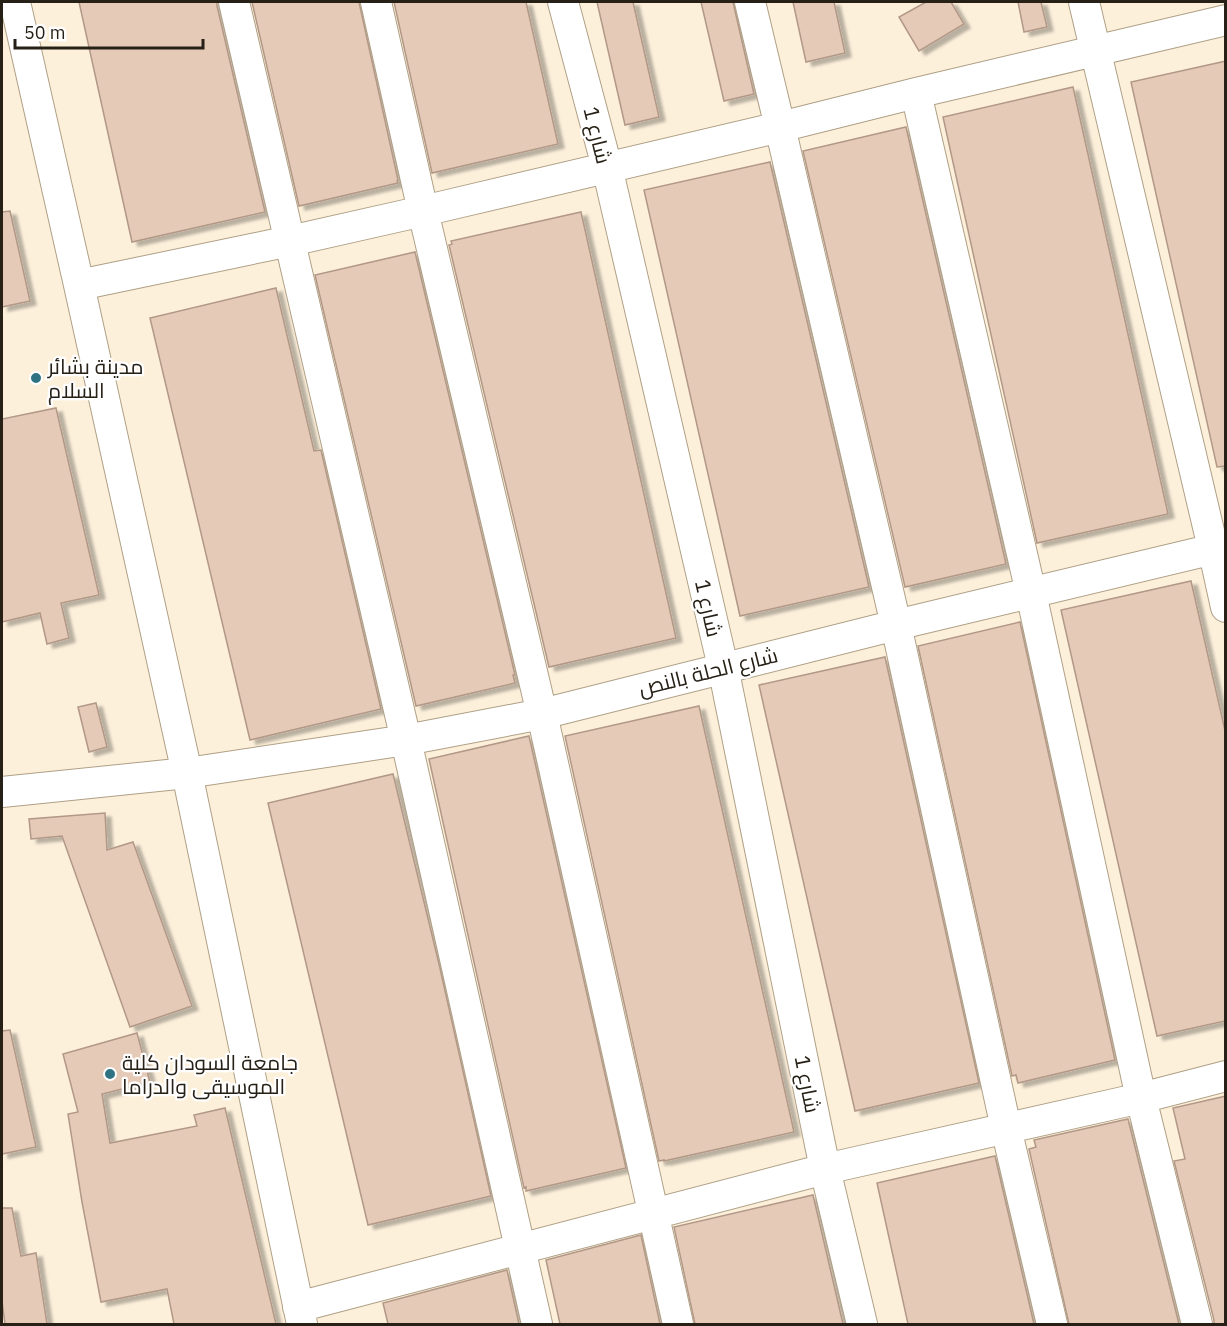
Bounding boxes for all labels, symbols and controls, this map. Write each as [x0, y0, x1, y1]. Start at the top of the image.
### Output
scale bar [15, 12, 202, 50]
text: 50 m [24, 21, 66, 44]
street label: شارع 1 [576, 103, 619, 167]
place label: مدينة بشائر السلام [47, 352, 143, 405]
marker: مدينة بشائر السلام [29, 371, 43, 385]
street label: شارع 1 [688, 576, 729, 640]
street label: شارع الحلة بالنص [635, 640, 781, 703]
place label: جامعة السودان كلية الموسيقى والدراما [122, 1048, 298, 1100]
street label: شارع 1 [788, 1053, 827, 1115]
marker: جامعة السودان كلية الموسيقى والدراما [103, 1067, 117, 1081]

